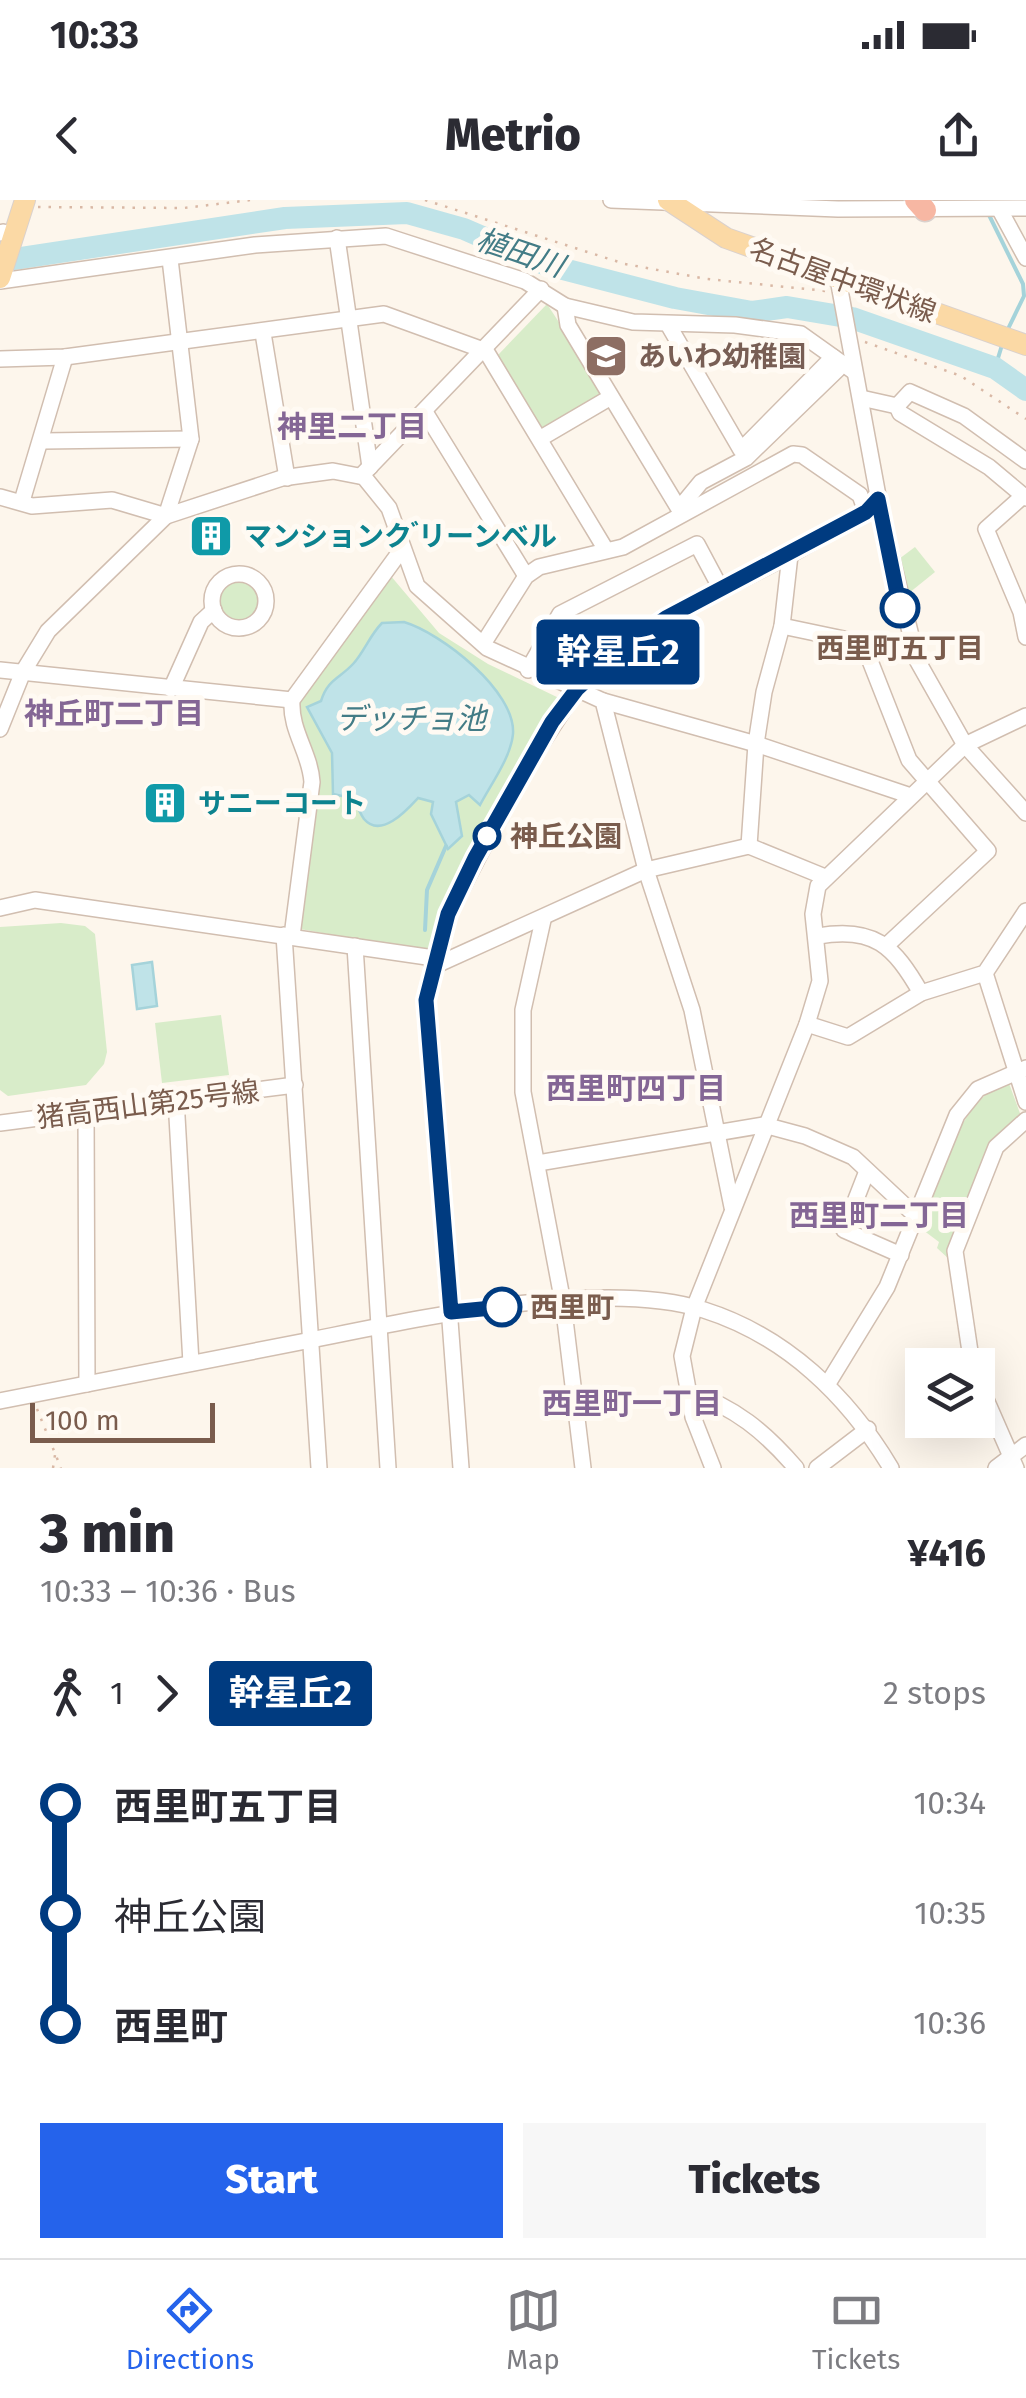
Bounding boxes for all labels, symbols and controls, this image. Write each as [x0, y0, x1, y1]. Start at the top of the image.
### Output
text: 10:33 [50, 12, 139, 58]
icon: back [40, 108, 95, 163]
text: Metrio [445, 108, 581, 162]
icon: share [931, 108, 986, 163]
water label: 植田川 [472, 221, 571, 286]
street label: 名古屋中環状線 [745, 231, 941, 329]
school or university icon: あいわ幼稚園 [583, 333, 629, 379]
place label: あいわ幼稚園 [638, 340, 806, 373]
district label: 神里二丁目 [277, 409, 427, 445]
building icon: マンションク ゙リーンベル [188, 513, 234, 559]
place label: マンションク ゙リーンベル [244, 520, 557, 553]
marker: 西里町五丁目 [881, 589, 919, 627]
line badge: 幹星丘2 [548, 620, 688, 684]
text: 幹星丘2 [556, 631, 680, 673]
place label: 西里町五丁目 [816, 632, 984, 665]
district label: 神丘町二丁目 [24, 696, 204, 732]
water label: デッチョ池 [336, 701, 489, 737]
building icon: サニーコート [142, 780, 188, 826]
place label: サニーコート [198, 787, 366, 820]
place label: 神丘公園 [510, 820, 622, 853]
marker: 神丘公園 [474, 823, 500, 849]
district label: 西里町四丁目 [546, 1071, 726, 1107]
street label: 猪高西山第25号線 [35, 1074, 261, 1135]
district label: 西里町二丁目 [789, 1198, 969, 1234]
marker: 西里町 [483, 1288, 521, 1326]
place label: 西里町 [530, 1291, 614, 1324]
map controls [905, 1348, 995, 1438]
button: layers [905, 1348, 995, 1438]
district label: 西里町一丁目 [542, 1386, 722, 1422]
scale bar [30, 1398, 215, 1442]
text: 100 m [45, 1404, 120, 1437]
text: 3 min [40, 1501, 175, 1567]
text: ¥416 [907, 1530, 986, 1576]
text: 10:33 – 10:36 · Bus [40, 1572, 296, 1610]
icon: walk [40, 1666, 95, 1721]
icon: forward [139, 1666, 194, 1721]
text: 幹星丘2 [229, 1672, 352, 1714]
text: 1 [110, 1674, 124, 1712]
text: 2 stops [883, 1674, 986, 1712]
text: 西里町五丁目 [114, 1784, 342, 1830]
text: 10:34 [913, 1784, 986, 1822]
text: 神丘公園 [114, 1894, 266, 1940]
text: 10:35 [914, 1894, 986, 1932]
text: 西里町 [114, 2004, 228, 2050]
text: 10:36 [913, 2004, 986, 2042]
button: Start [40, 2123, 503, 2238]
button: Tickets [523, 2123, 986, 2238]
tab: Directions [126, 2283, 254, 2376]
tab: Map [506, 2283, 561, 2376]
tab: Tickets [812, 2283, 900, 2376]

